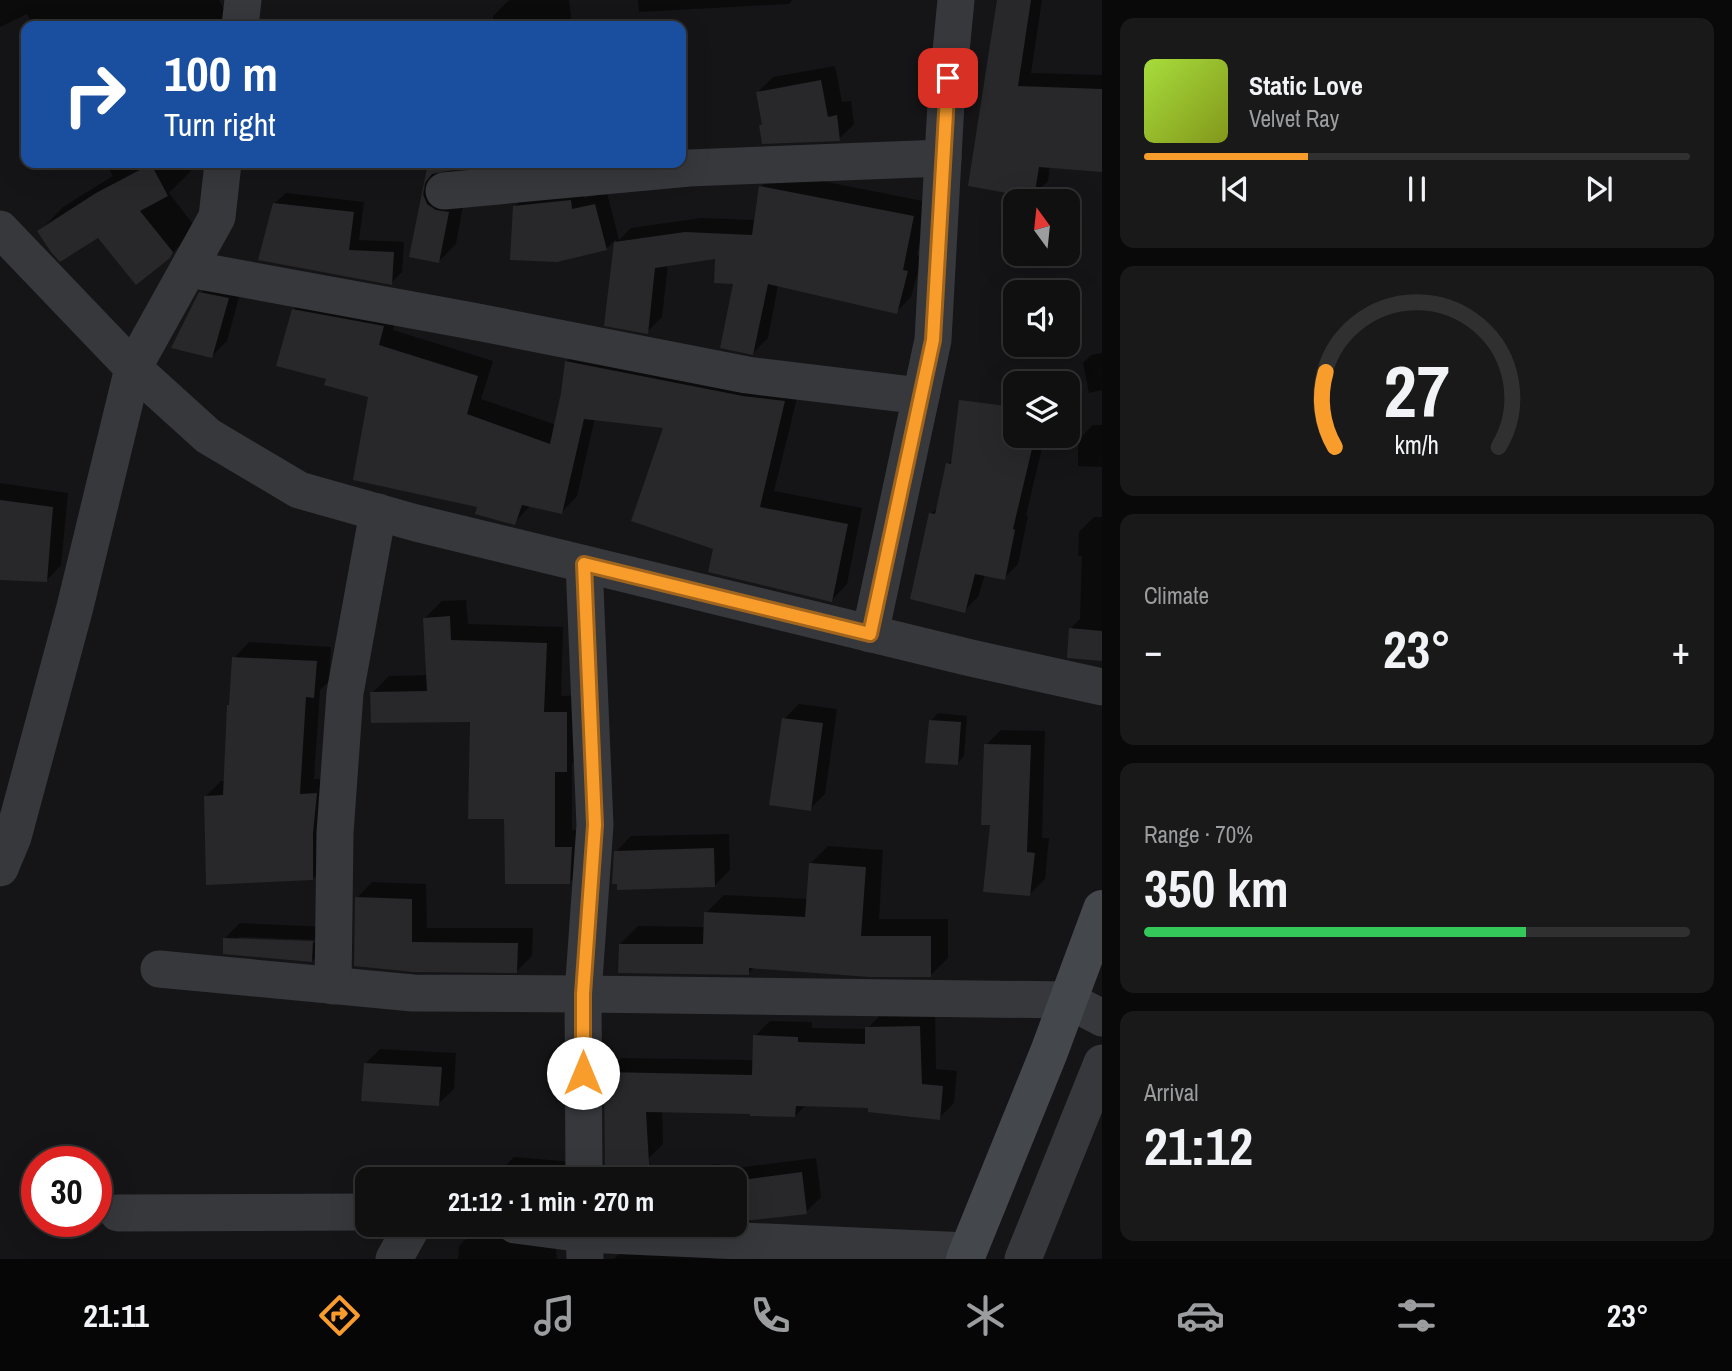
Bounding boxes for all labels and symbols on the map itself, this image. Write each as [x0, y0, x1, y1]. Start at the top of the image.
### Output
pin [918, 48, 978, 108]
north arrow [1003, 189, 1080, 266]
position arrow [546, 1036, 620, 1110]
speed limit sign: 30 [21, 1146, 112, 1237]

